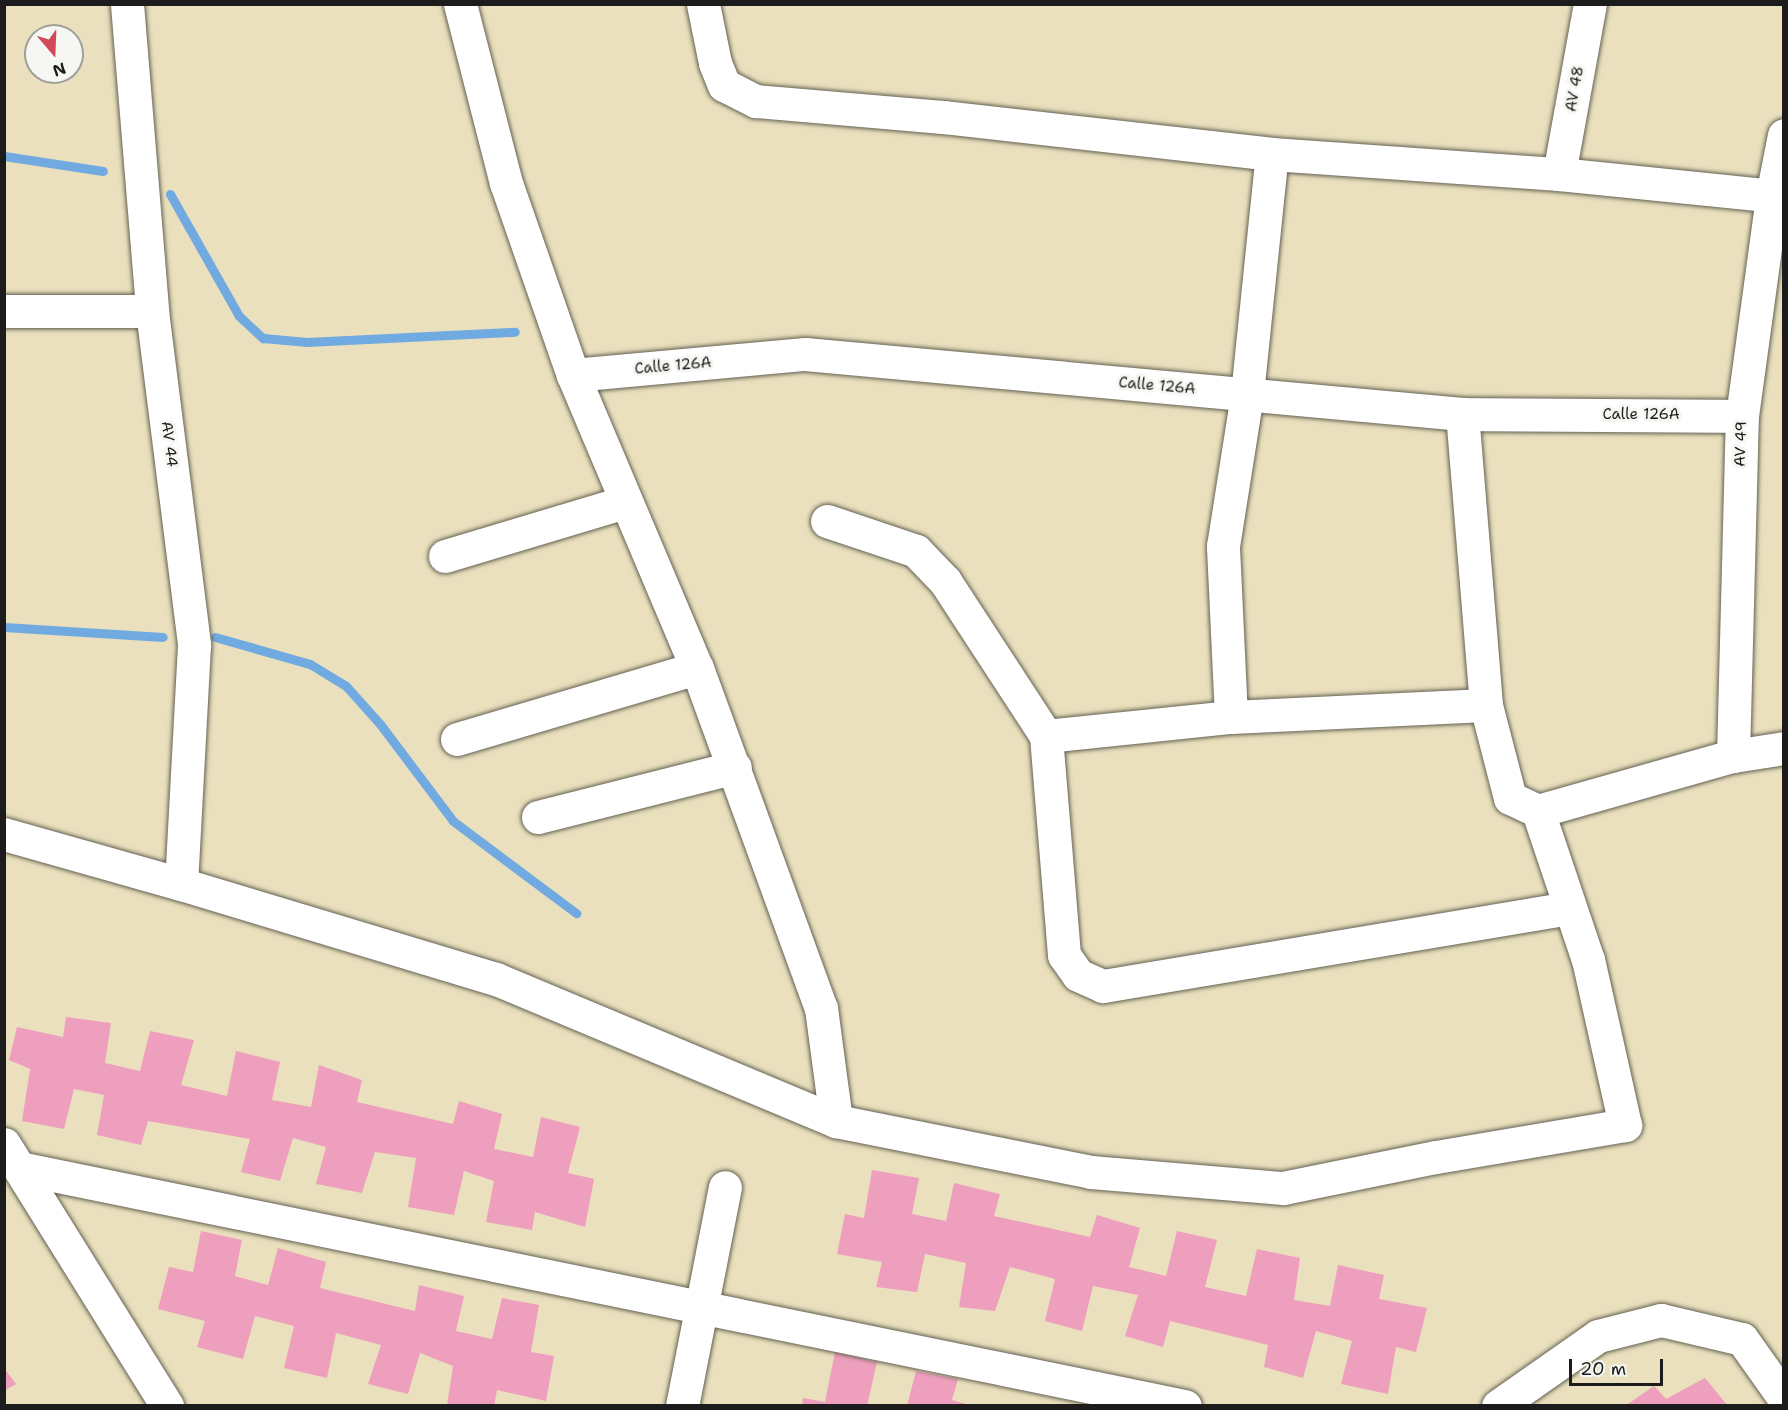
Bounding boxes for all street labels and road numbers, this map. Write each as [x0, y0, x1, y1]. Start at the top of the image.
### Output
street label: AV 48 [1562, 65, 1588, 113]
street label: Calle 126A [634, 354, 712, 378]
street label: Calle 126A [1118, 374, 1196, 398]
street label: Calle 126A [1602, 406, 1680, 424]
street label: AV 44 [157, 420, 181, 468]
street label: AV 49 [1731, 421, 1751, 467]

